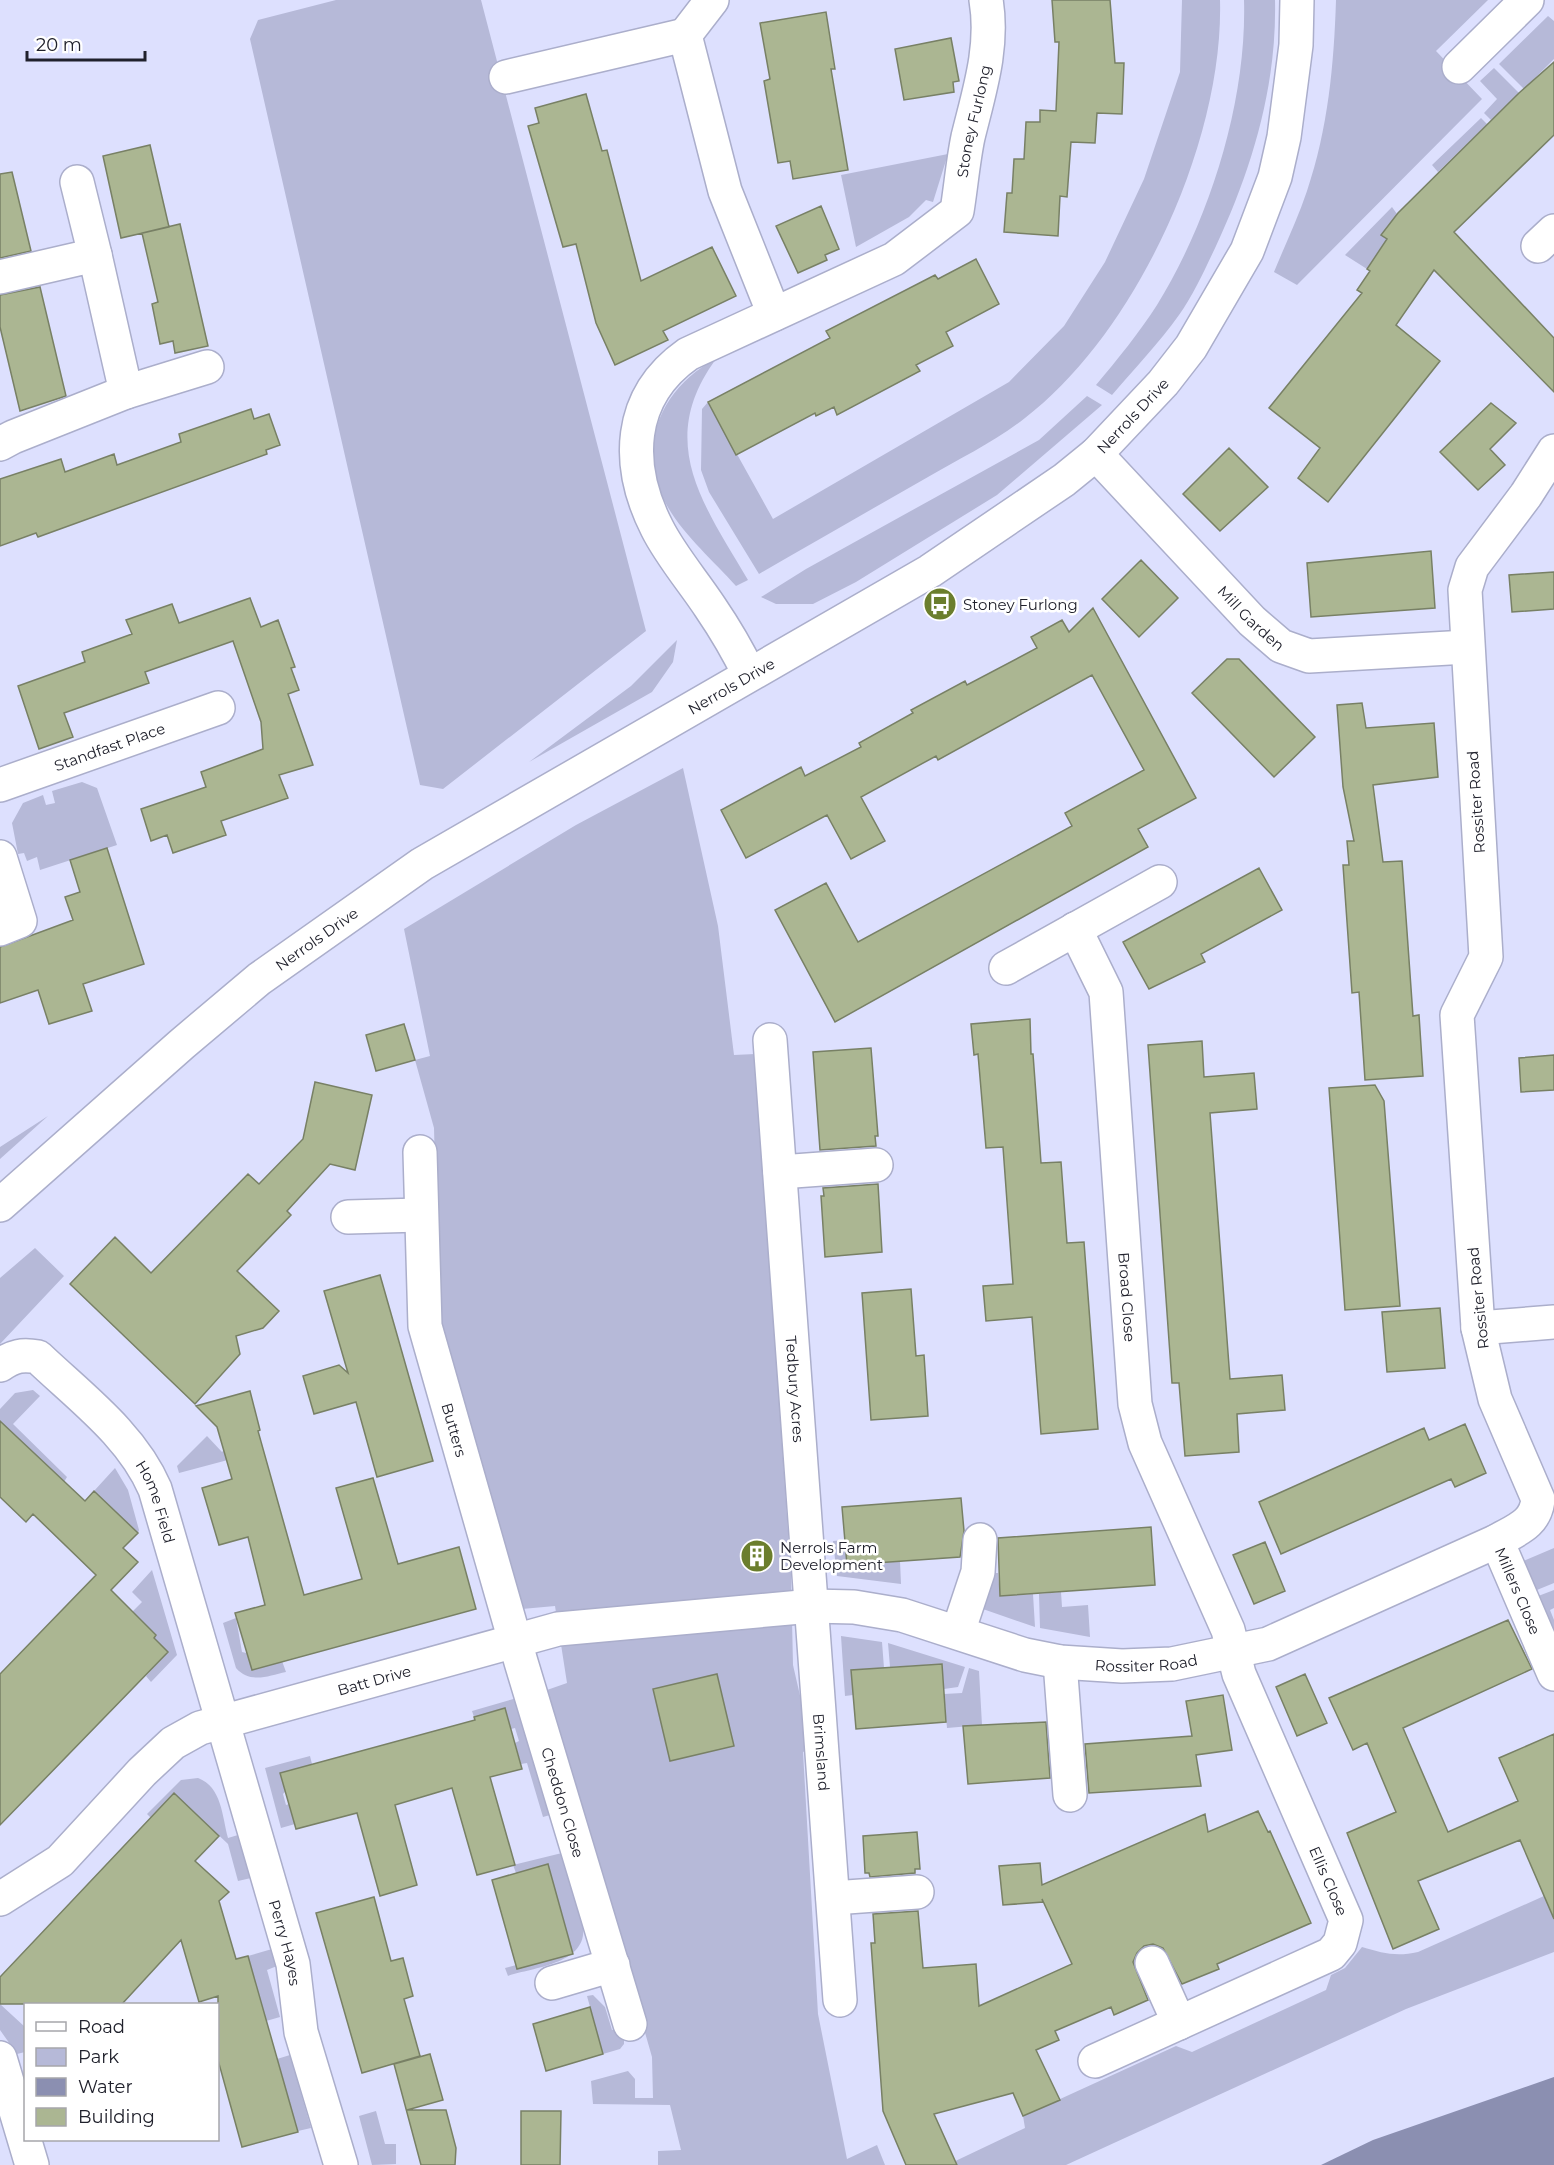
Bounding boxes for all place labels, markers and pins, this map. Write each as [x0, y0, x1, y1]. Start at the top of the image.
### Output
bus stop icon: Stoney Furlong [922, 586, 958, 622]
place label: Stoney Furlong [963, 595, 1078, 614]
building icon: Nerrols Farm Development [739, 1538, 775, 1574]
place label: Nerrols Farm Development [780, 1538, 883, 1574]

